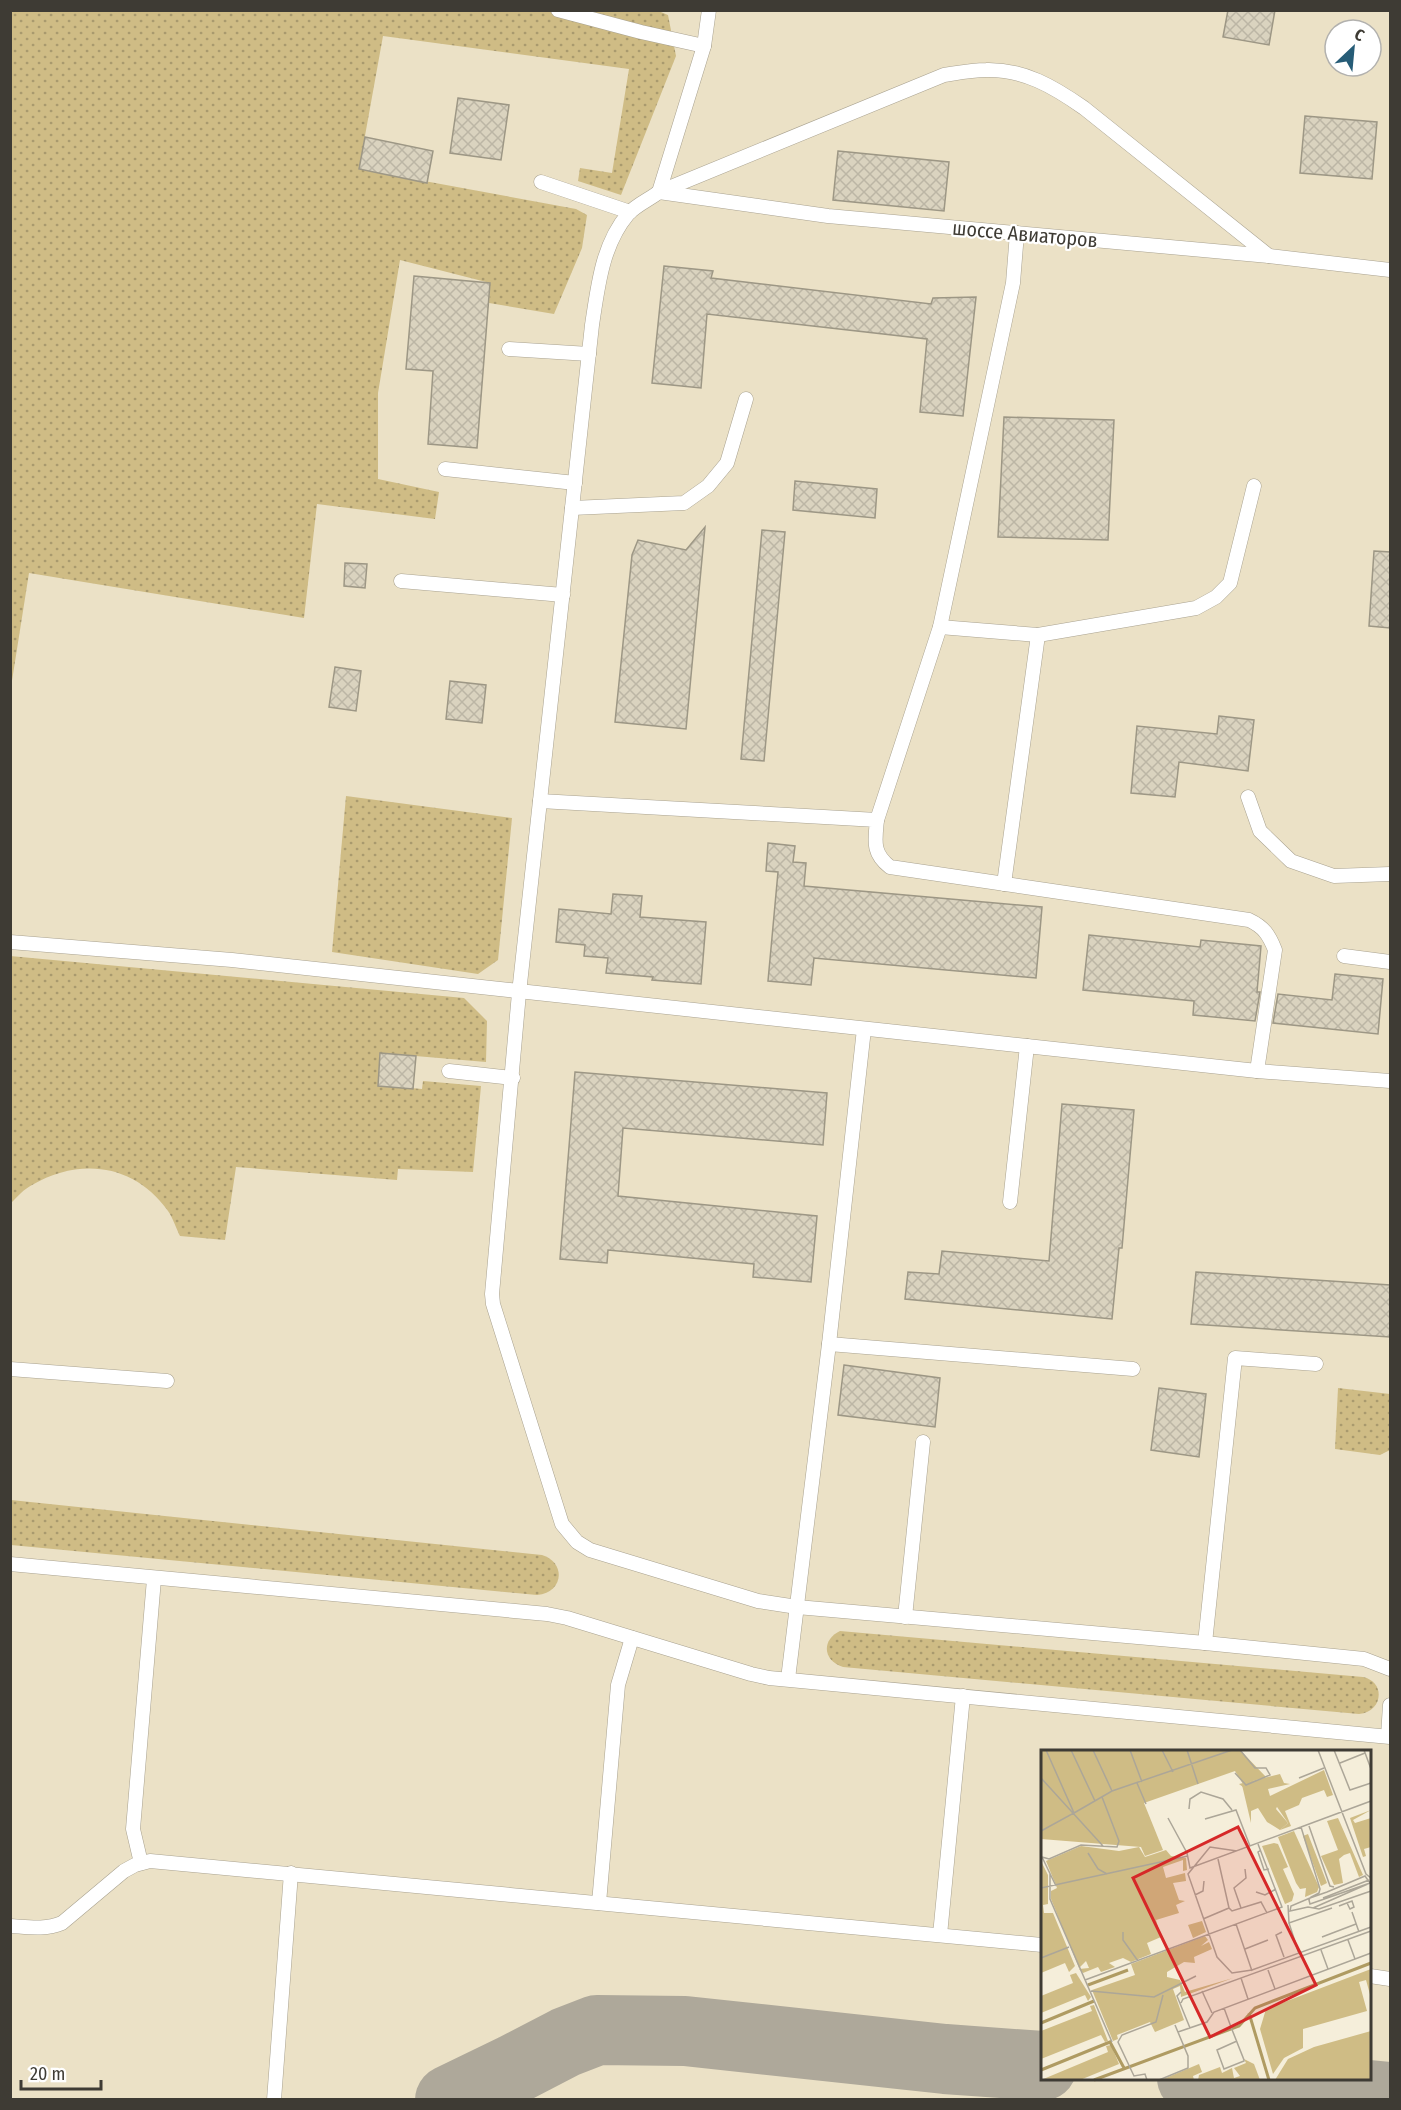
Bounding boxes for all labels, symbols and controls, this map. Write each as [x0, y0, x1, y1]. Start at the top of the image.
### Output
north arrow [1323, 18, 1383, 78]
text: С [1351, 25, 1368, 46]
street label: шоссе Авиаторов [951, 216, 1099, 252]
inset map [1041, 1750, 1371, 2080]
scale bar [21, 2053, 100, 2091]
text: 20 m [30, 2063, 65, 2085]

